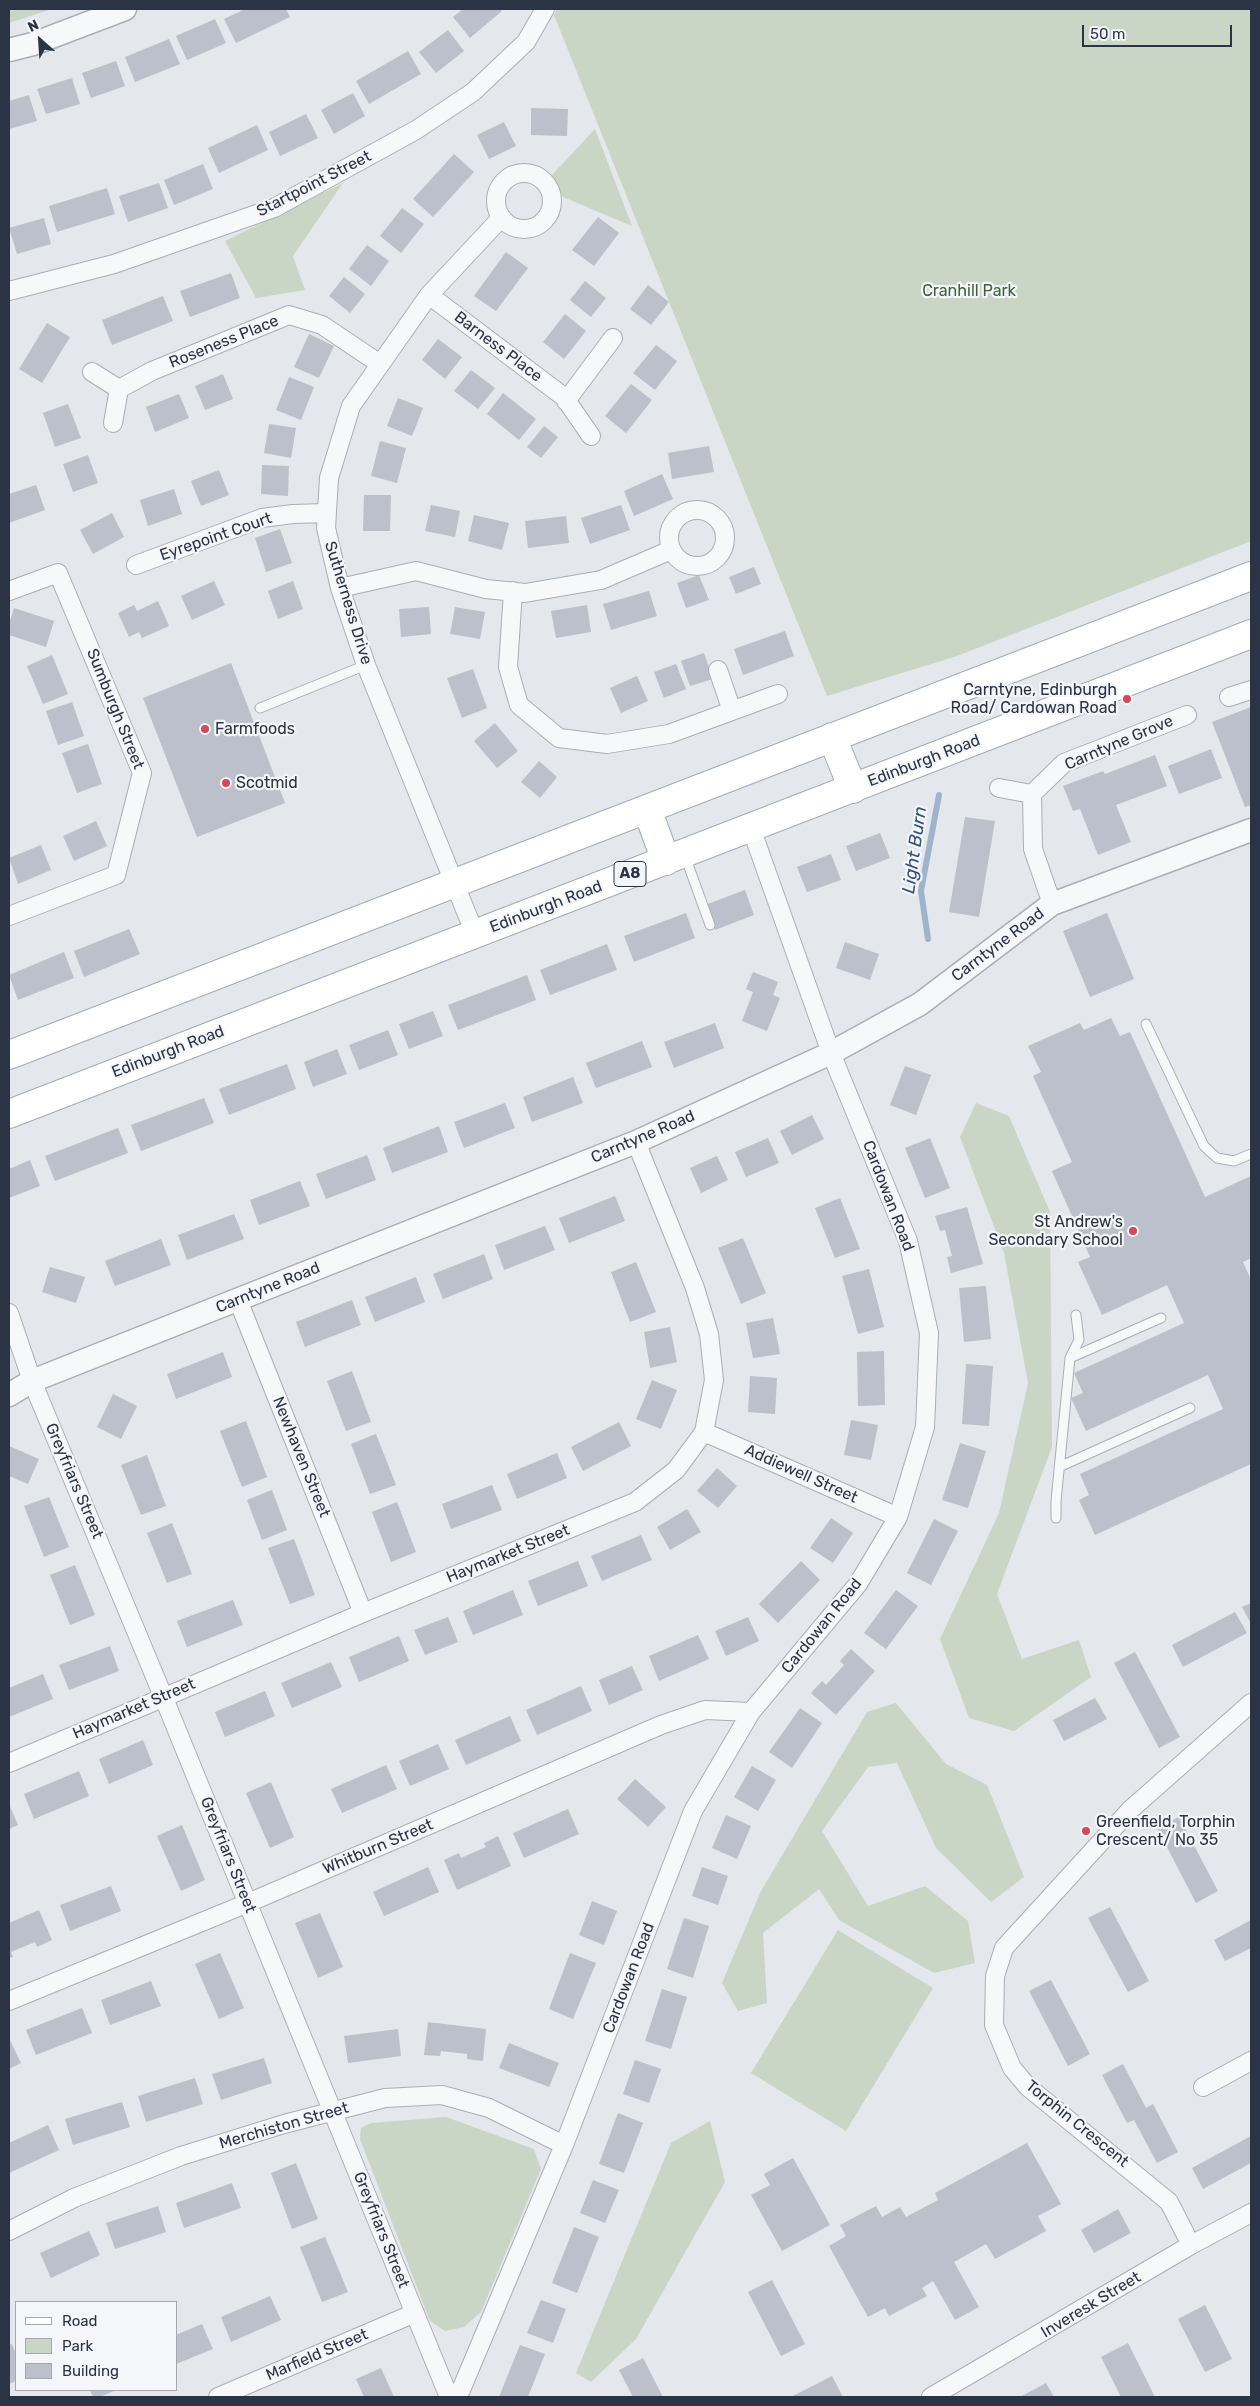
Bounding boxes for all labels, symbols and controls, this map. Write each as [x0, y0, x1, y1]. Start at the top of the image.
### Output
north arrow [15, 15, 65, 65]
scale bar [1085, 15, 1235, 47]
text: N [25, 16, 41, 36]
text: 50 m [1090, 25, 1125, 43]
street label: Startpoint Street [254, 147, 374, 221]
park label: Cranhill Park [922, 281, 1016, 301]
street label: Barness Place [450, 308, 546, 386]
street label: Roseness Place [166, 311, 282, 373]
street label: Eyrepoint Court [157, 509, 275, 565]
street label: Sutherness Drive [320, 539, 376, 667]
street label: Sumburgh Street [82, 646, 148, 772]
place label: Carntyne, Edinburgh Road/ Cardowan Road [951, 680, 1117, 718]
marker: Carntyne, Edinburgh Road/ Cardowan Road [1121, 693, 1133, 705]
street label: Carntyne Grove [1062, 711, 1176, 775]
place label: Farmfoods [215, 719, 295, 739]
marker: Farmfoods [199, 723, 211, 735]
street label: Edinburgh Road [865, 731, 983, 791]
place label: Scotmid [236, 773, 298, 793]
marker: Scotmid [220, 777, 232, 789]
water label: Light Burn [898, 805, 932, 895]
road number: A8 [614, 862, 646, 886]
street label: Edinburgh Road [487, 877, 605, 937]
street label: Carntyne Road [948, 904, 1048, 986]
street label: Edinburgh Road [109, 1022, 227, 1082]
street label: Carntyne Road [588, 1107, 698, 1167]
street label: Cardowan Road [858, 1138, 918, 1254]
place label: St Andrew's Secondary School [988, 1212, 1123, 1250]
marker: St Andrew's Secondary School [1127, 1225, 1139, 1237]
street label: Carntyne Road [213, 1258, 323, 1318]
street label: Newhaven Street [268, 1394, 334, 1520]
street label: Greyfriars Street [41, 1420, 107, 1542]
street label: Addiewell Street [741, 1440, 861, 1508]
street label: Haymarket Street [444, 1521, 572, 1587]
street label: Cardowan Road [778, 1575, 866, 1677]
street label: Haymarket Street [70, 1675, 198, 1743]
street label: Greyfriars Street [196, 1794, 260, 1916]
place label: Greenfield, Torphin Crescent/ No 35 [1096, 1812, 1235, 1850]
street label: Whitburn Street [320, 1815, 436, 1879]
marker: Greenfield, Torphin Crescent/ No 35 [1080, 1825, 1092, 1837]
street label: Cardowan Road [599, 1920, 659, 2036]
street label: Torphin Crescent [1022, 2077, 1132, 2171]
street label: Merchiston Street [217, 2098, 351, 2154]
street label: Greyfriars Street [349, 2169, 413, 2291]
street label: Inveresk Street [1038, 2268, 1144, 2342]
legend [15, 2301, 178, 2391]
text: Road [62, 2312, 98, 2330]
street label: Marfield Street [263, 2325, 371, 2385]
text: Park [62, 2337, 93, 2355]
text: Building [62, 2362, 119, 2380]

